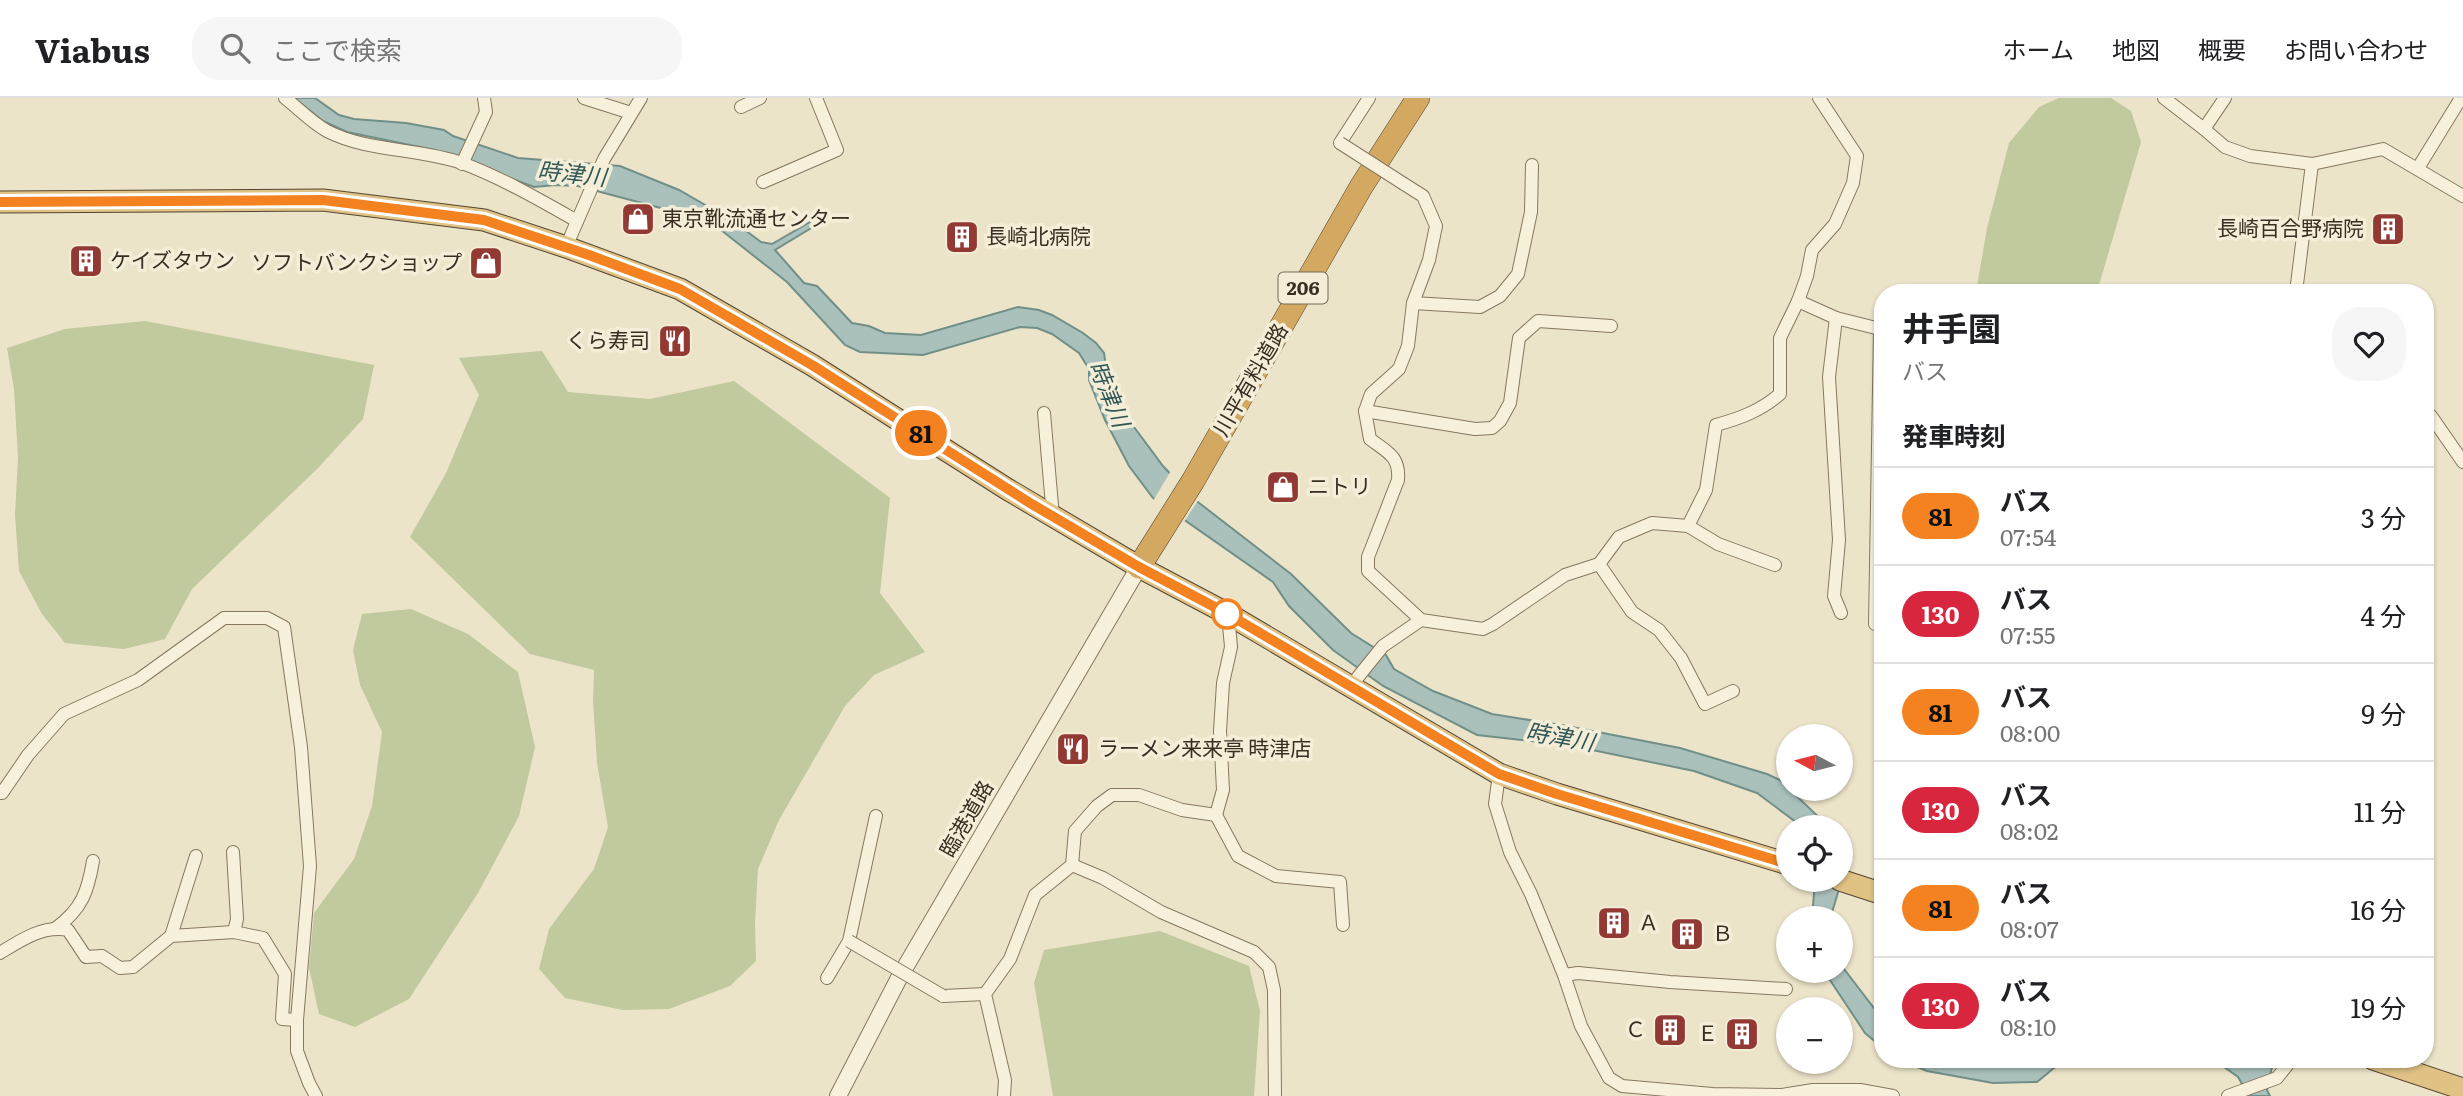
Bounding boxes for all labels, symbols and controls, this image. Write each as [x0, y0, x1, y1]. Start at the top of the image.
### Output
search box [192, 17, 682, 80]
text: Viabus [35, 24, 150, 73]
icon: search [216, 29, 254, 67]
text: ここで検索 [272, 29, 402, 68]
text: ホーム [2003, 31, 2074, 66]
text: 地図 [2112, 31, 2160, 66]
text: 概要 [2198, 31, 2246, 66]
text: お問い合わせ [2284, 31, 2428, 66]
water label: 時津川 [536, 151, 611, 193]
shop icon: 東京靴流通センター [619, 200, 657, 238]
place label: 東京靴流通センター [662, 201, 851, 232]
building icon: 長崎百合野病院 [2369, 210, 2407, 248]
place label: 長崎百合野病院 [2217, 211, 2364, 242]
building icon: 長崎北病院 [943, 218, 981, 256]
place label: 長崎北病院 [986, 219, 1091, 250]
building icon: ケイズタウン [67, 242, 105, 280]
place label: ケイズタウン [110, 243, 235, 274]
shop icon: ソフトバンクショップ [467, 244, 505, 282]
place label: ソフトバンクショップ [251, 245, 462, 276]
road number: 206 [1278, 272, 1328, 304]
text: 井手園 [1902, 302, 2001, 351]
button: heart [2332, 307, 2406, 381]
street label: 川平有料道路 [1204, 316, 1294, 441]
restaurant icon: くら寿司 [656, 322, 694, 360]
place label: くら寿司 [566, 323, 650, 354]
text: バス [1902, 353, 1948, 387]
water label: 時津川 [1082, 355, 1141, 434]
line badge: 81 [890, 410, 953, 456]
text: 81 [909, 415, 933, 450]
text: 発車時刻 [1902, 415, 2006, 454]
shop icon: ニトリ [1264, 468, 1302, 506]
place label: ニトリ [1308, 469, 1371, 500]
text: バス [2000, 480, 2052, 519]
text: 3 分 [2361, 497, 2406, 536]
text: 81 [1928, 498, 1953, 533]
text: 07:54 [2000, 519, 2057, 553]
text: バス [2000, 578, 2052, 617]
text: 4 分 [2360, 595, 2406, 634]
text: 130 [1921, 596, 1960, 631]
unlabelled marker [1212, 599, 1242, 629]
text: 07:55 [2000, 617, 2056, 651]
text: バス [2000, 676, 2052, 715]
text: 9 分 [2361, 693, 2406, 732]
text: 81 [1928, 694, 1953, 729]
water label: 時津川 [1523, 712, 1600, 758]
text: 08:00 [2000, 715, 2060, 749]
north arrow [1776, 724, 1853, 802]
map controls [1776, 724, 1853, 1074]
restaurant icon: ラーメン来来亭 時津店 [1054, 730, 1092, 768]
place label: ラーメン来来亭 時津店 [1098, 731, 1311, 762]
street label: 臨港道路 [930, 774, 999, 862]
text: バス [2000, 774, 2052, 813]
text: 11 分 [2354, 791, 2406, 830]
text: 130 [1921, 792, 1960, 827]
text: 08:02 [2000, 813, 2058, 847]
button: locate [1776, 815, 1853, 892]
text: バス [2000, 872, 2052, 911]
text: 16 分 [2350, 889, 2406, 928]
text: 81 [1928, 890, 1953, 925]
building icon: Ａ [1595, 904, 1633, 942]
place label: Ａ [1638, 905, 1659, 936]
button: + [1776, 906, 1853, 983]
text: 08:07 [2000, 911, 2059, 945]
building icon: Ｂ [1668, 915, 1706, 953]
place label: Ｂ [1712, 916, 1733, 947]
text: バス [2000, 970, 2052, 1009]
text: 19 分 [2351, 987, 2406, 1026]
text: 130 [1921, 988, 1960, 1023]
button: − [1776, 997, 1853, 1074]
text: 08:10 [2000, 1009, 2056, 1043]
building icon: Ｃ [1651, 1011, 1689, 1049]
place label: Ｃ [1625, 1012, 1646, 1043]
building icon: Ｅ [1723, 1015, 1761, 1053]
place label: Ｅ [1697, 1016, 1718, 1047]

